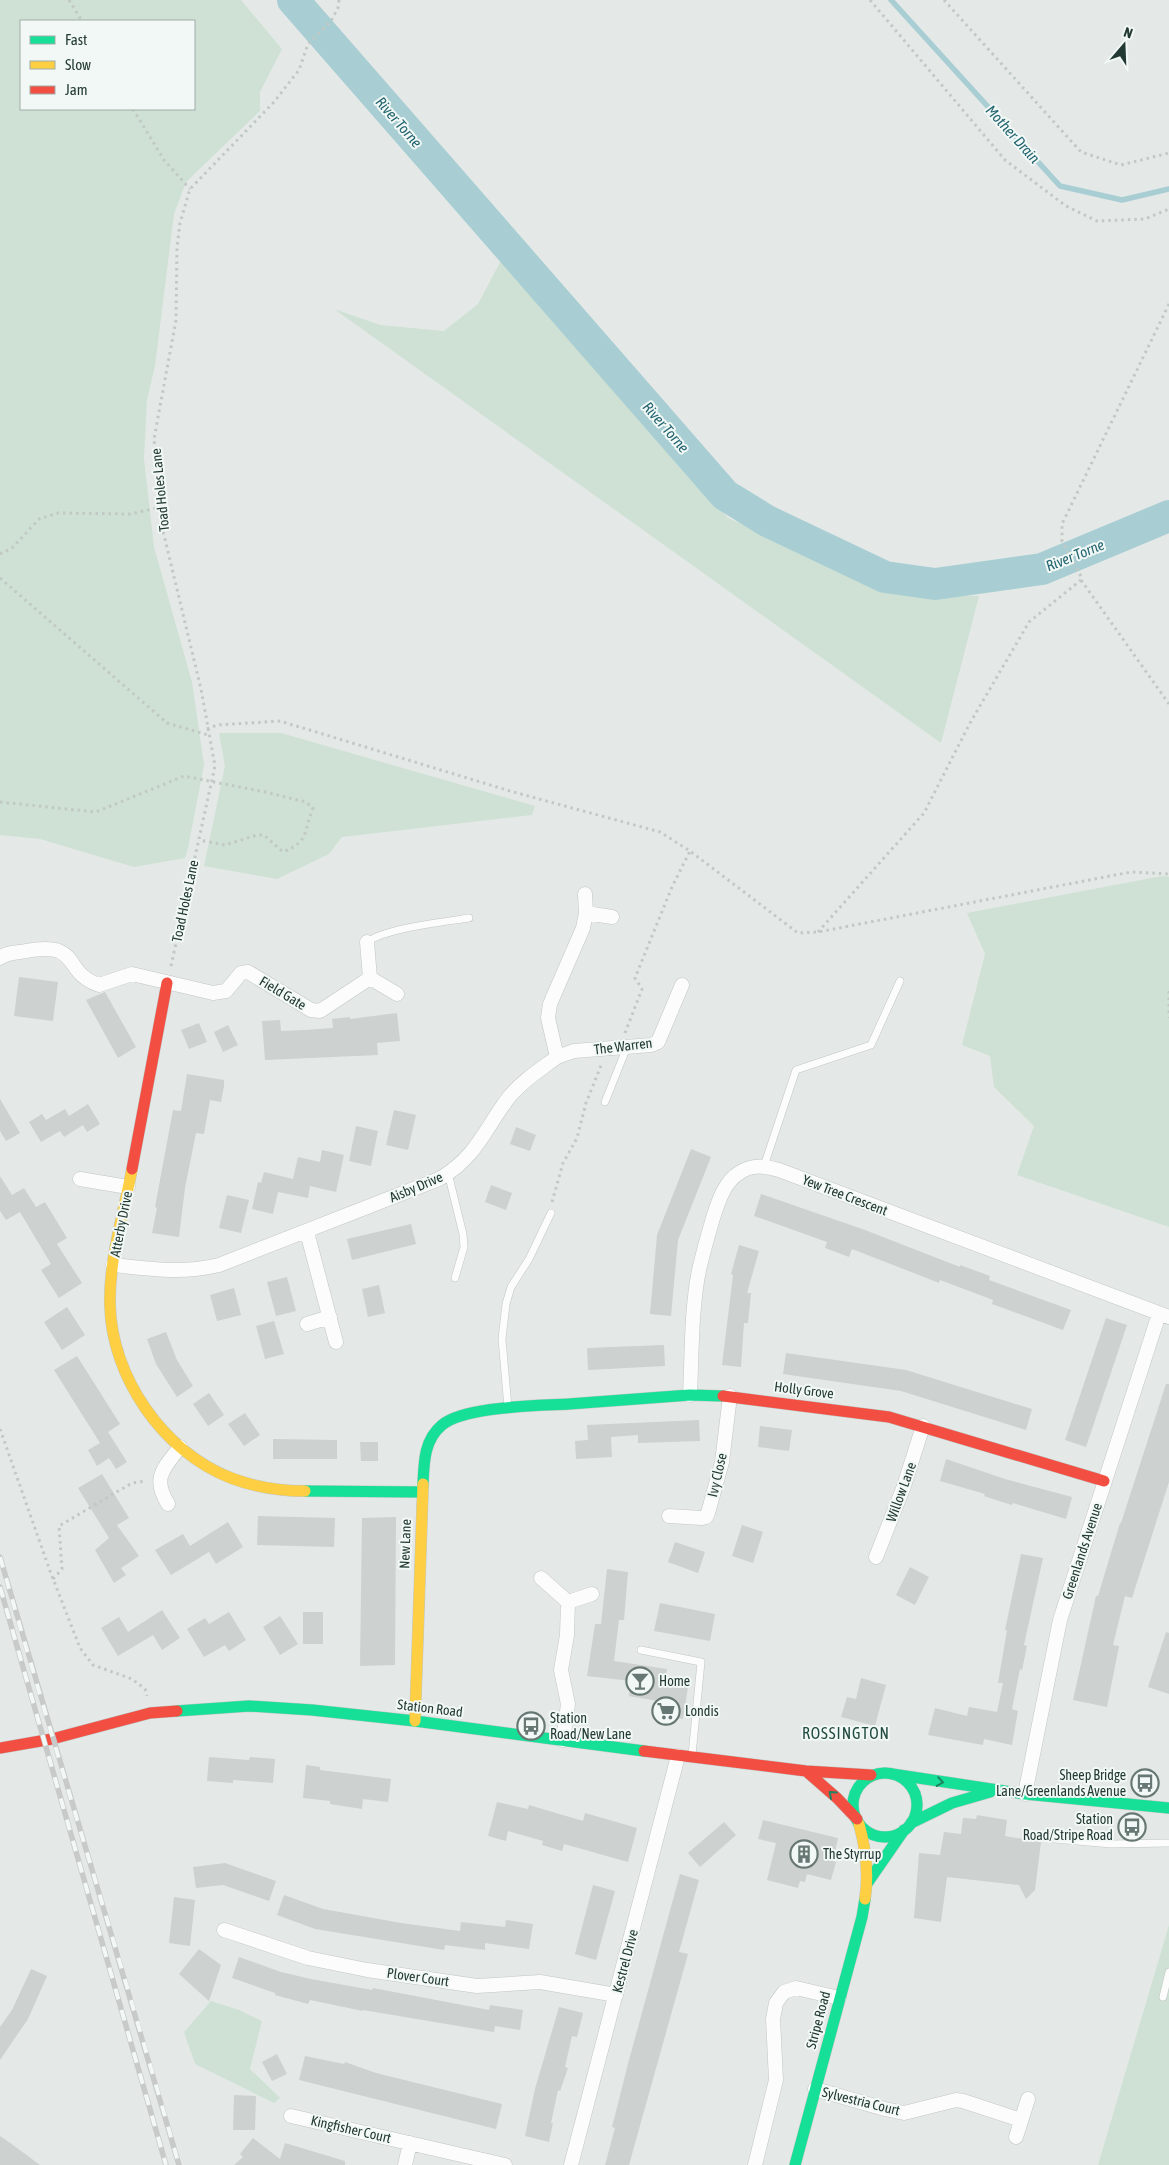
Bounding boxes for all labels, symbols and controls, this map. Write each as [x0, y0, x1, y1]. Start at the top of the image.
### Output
legend [20, 20, 195, 110]
north arrow [1099, 20, 1149, 70]
text: N [1122, 24, 1135, 42]
text: Fast [65, 31, 87, 48]
text: Slow [65, 56, 91, 73]
text: Jam [65, 81, 88, 98]
water label: River Torne [372, 93, 426, 151]
water label: Mother Drain [983, 102, 1043, 166]
water label: River Torne [639, 398, 693, 456]
street label: Toad Holes Lane [148, 448, 172, 532]
water label: River Torne [1043, 536, 1107, 574]
street label: Toad Holes Lane [168, 858, 202, 944]
street label: Field Gate [257, 973, 309, 1013]
street label: The Warren [593, 1034, 653, 1058]
street label: Aisby Drive [387, 1169, 445, 1205]
street label: Yew Tree Crescent [800, 1171, 890, 1219]
street label: Atterby Drive [107, 1190, 135, 1258]
street label: Holly Grove [773, 1378, 835, 1402]
street label: Ivy Close [704, 1451, 730, 1499]
street label: Willow Lane [883, 1460, 919, 1524]
street label: Greenlands Avenue [1059, 1501, 1105, 1601]
street label: New Lane [396, 1519, 414, 1569]
bar icon: Home [625, 1666, 655, 1696]
place label: Home [659, 1673, 690, 1689]
street label: Station Road [396, 1696, 464, 1720]
supermarket icon: Londis [651, 1696, 681, 1726]
place label: Londis [685, 1703, 719, 1719]
place label: Station Road/New Lane [550, 1710, 631, 1742]
bus stop icon: Station Road/New Lane [516, 1711, 546, 1741]
district label: ROSSINGTON [802, 1724, 890, 1742]
place label: Sheep Bridge Lane/Greenlands Avenue [996, 1767, 1126, 1799]
bus stop icon: Sheep Bridge Lane/Greenlands Avenue [1130, 1768, 1160, 1798]
one-way arrow [935, 1776, 944, 1786]
one-way arrow [829, 1791, 838, 1800]
place label: Station Road/Stripe Road [1023, 1811, 1113, 1843]
bus stop icon: Station Road/Stripe Road [1117, 1812, 1147, 1842]
building icon: The Styrrup [789, 1839, 819, 1869]
place label: The Styrrup [823, 1846, 882, 1862]
street label: Kestrel Drive [609, 1927, 641, 1995]
street label: Plover Court [386, 1965, 450, 1989]
street label: Stripe Road [803, 1989, 833, 2051]
street label: Sylvestria Court [821, 2084, 901, 2118]
street label: Kingfisher Court [309, 2112, 393, 2146]

